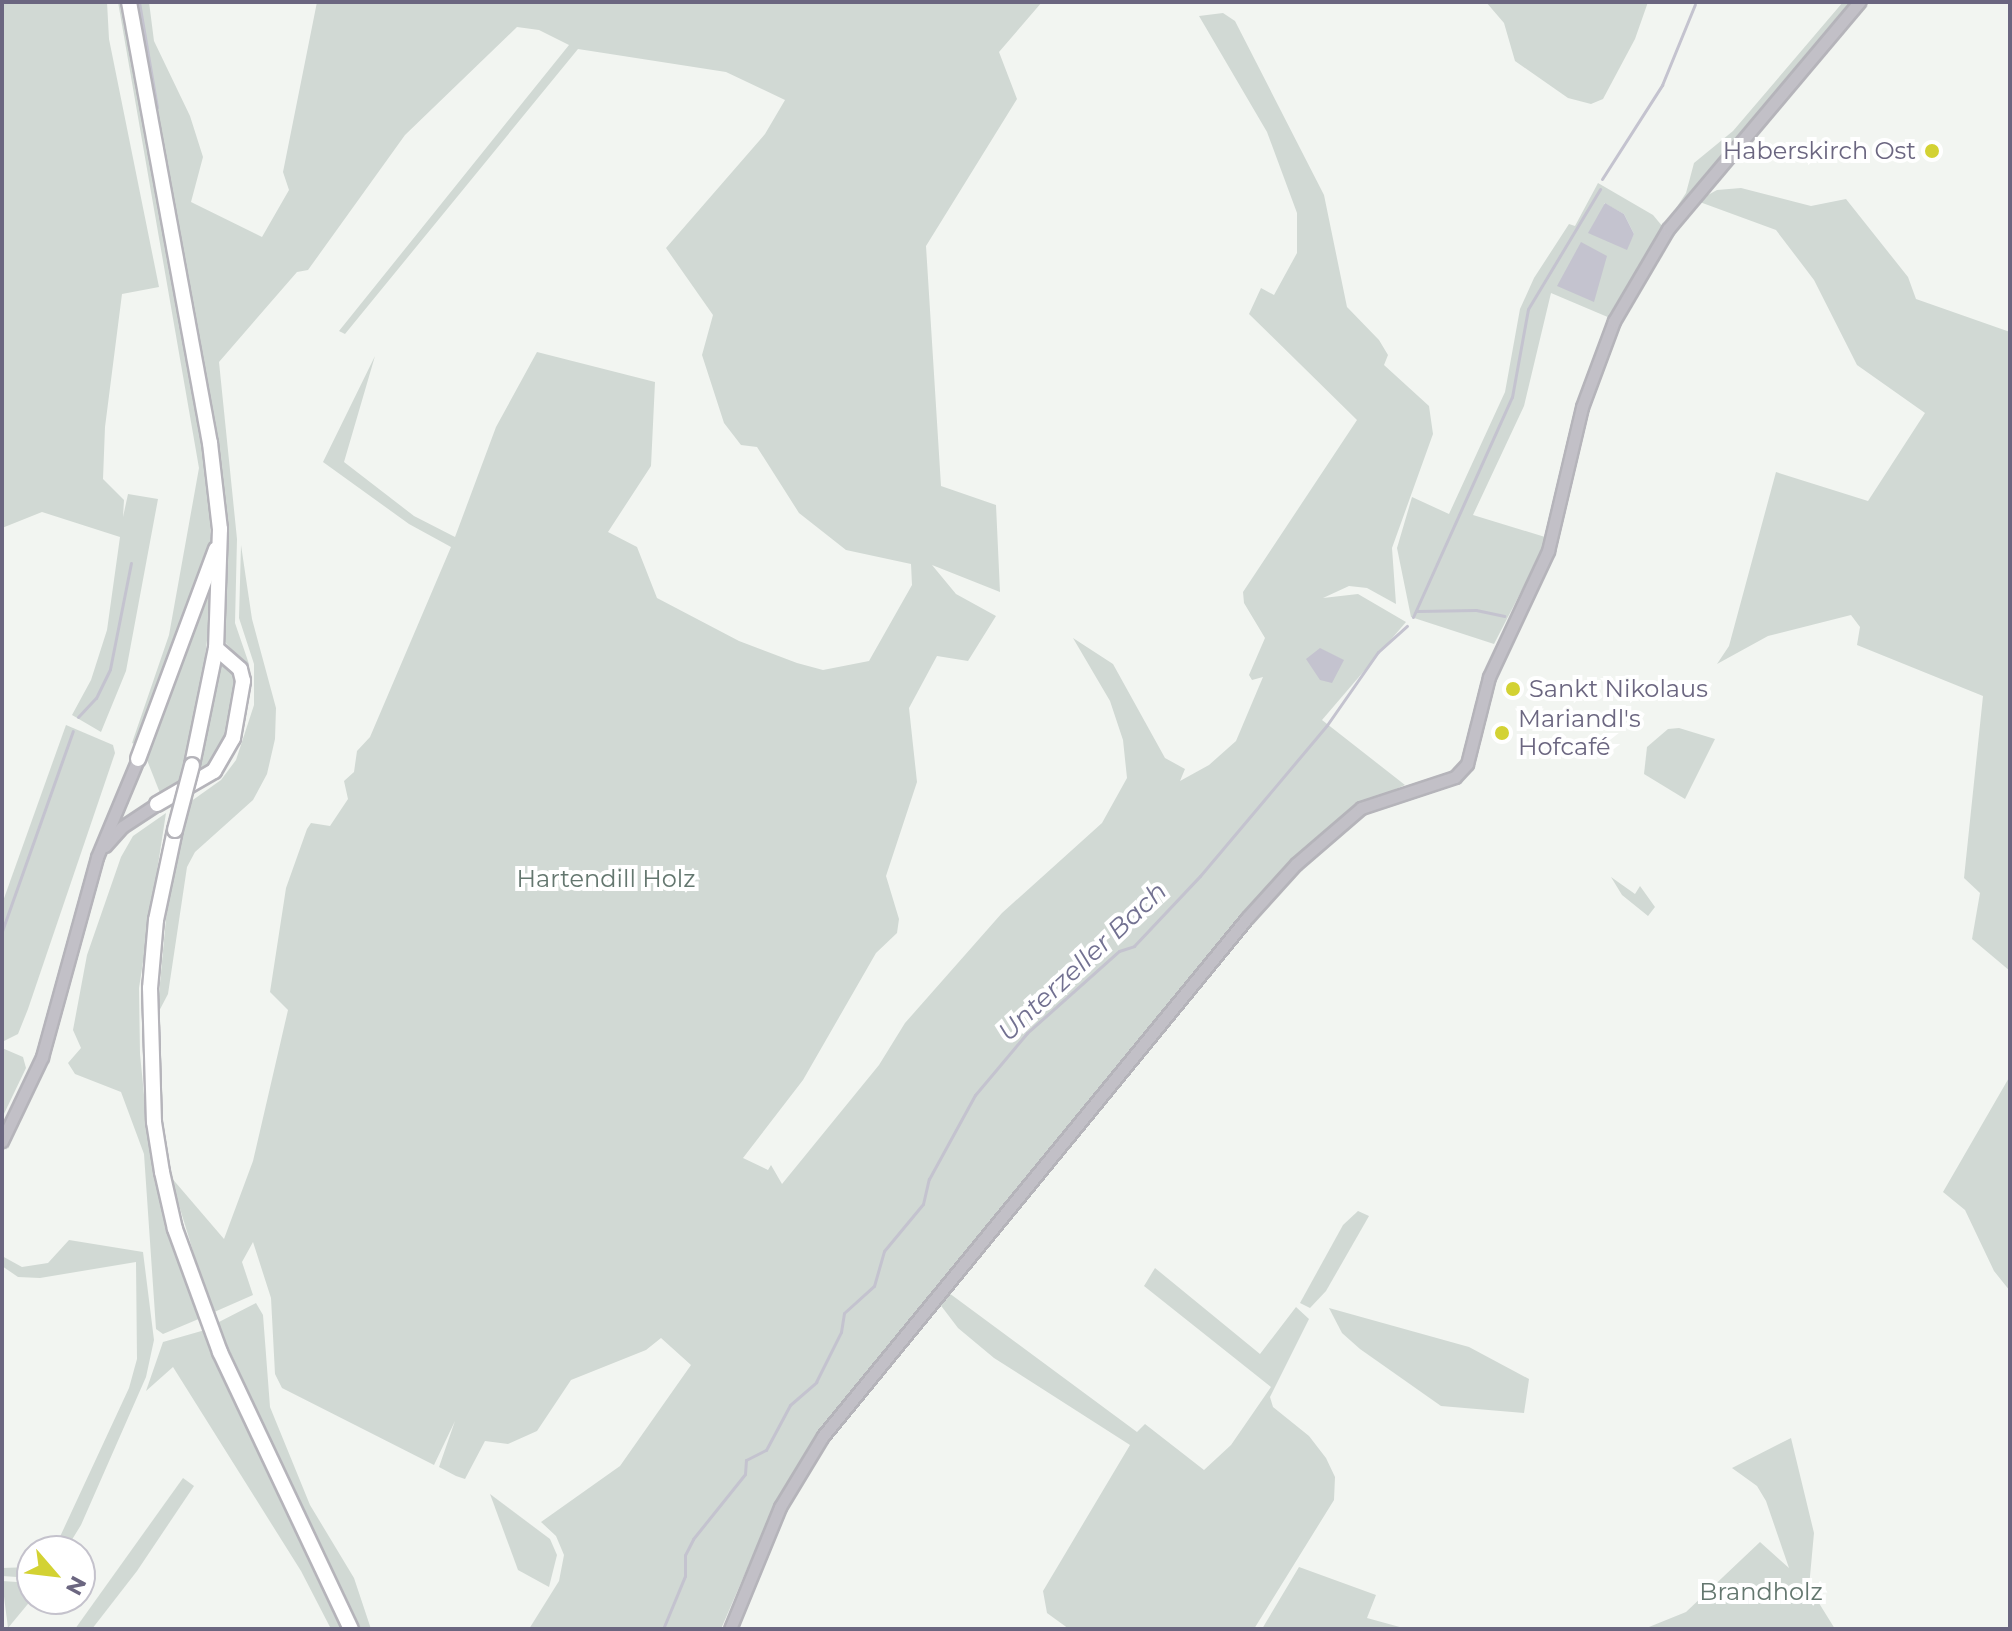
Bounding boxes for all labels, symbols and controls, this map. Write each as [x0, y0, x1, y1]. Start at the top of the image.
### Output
place label: Haberskirch Ost [1723, 137, 1916, 165]
marker: Haberskirch Ost [1923, 142, 1941, 160]
place label: Sankt Nikolaus [1529, 675, 1708, 703]
marker: Sankt Nikolaus [1504, 680, 1522, 698]
place label: Mariandl's Hofcafé [1518, 705, 1641, 761]
marker: Mariandl's Hofcafé [1493, 724, 1511, 742]
park label: Hartendill Holz [517, 865, 695, 893]
water label: Unterzeller Bach [992, 876, 1174, 1048]
north arrow [16, 1535, 96, 1615]
text: N [60, 1571, 92, 1600]
park label: Brandholz [1699, 1578, 1823, 1606]

